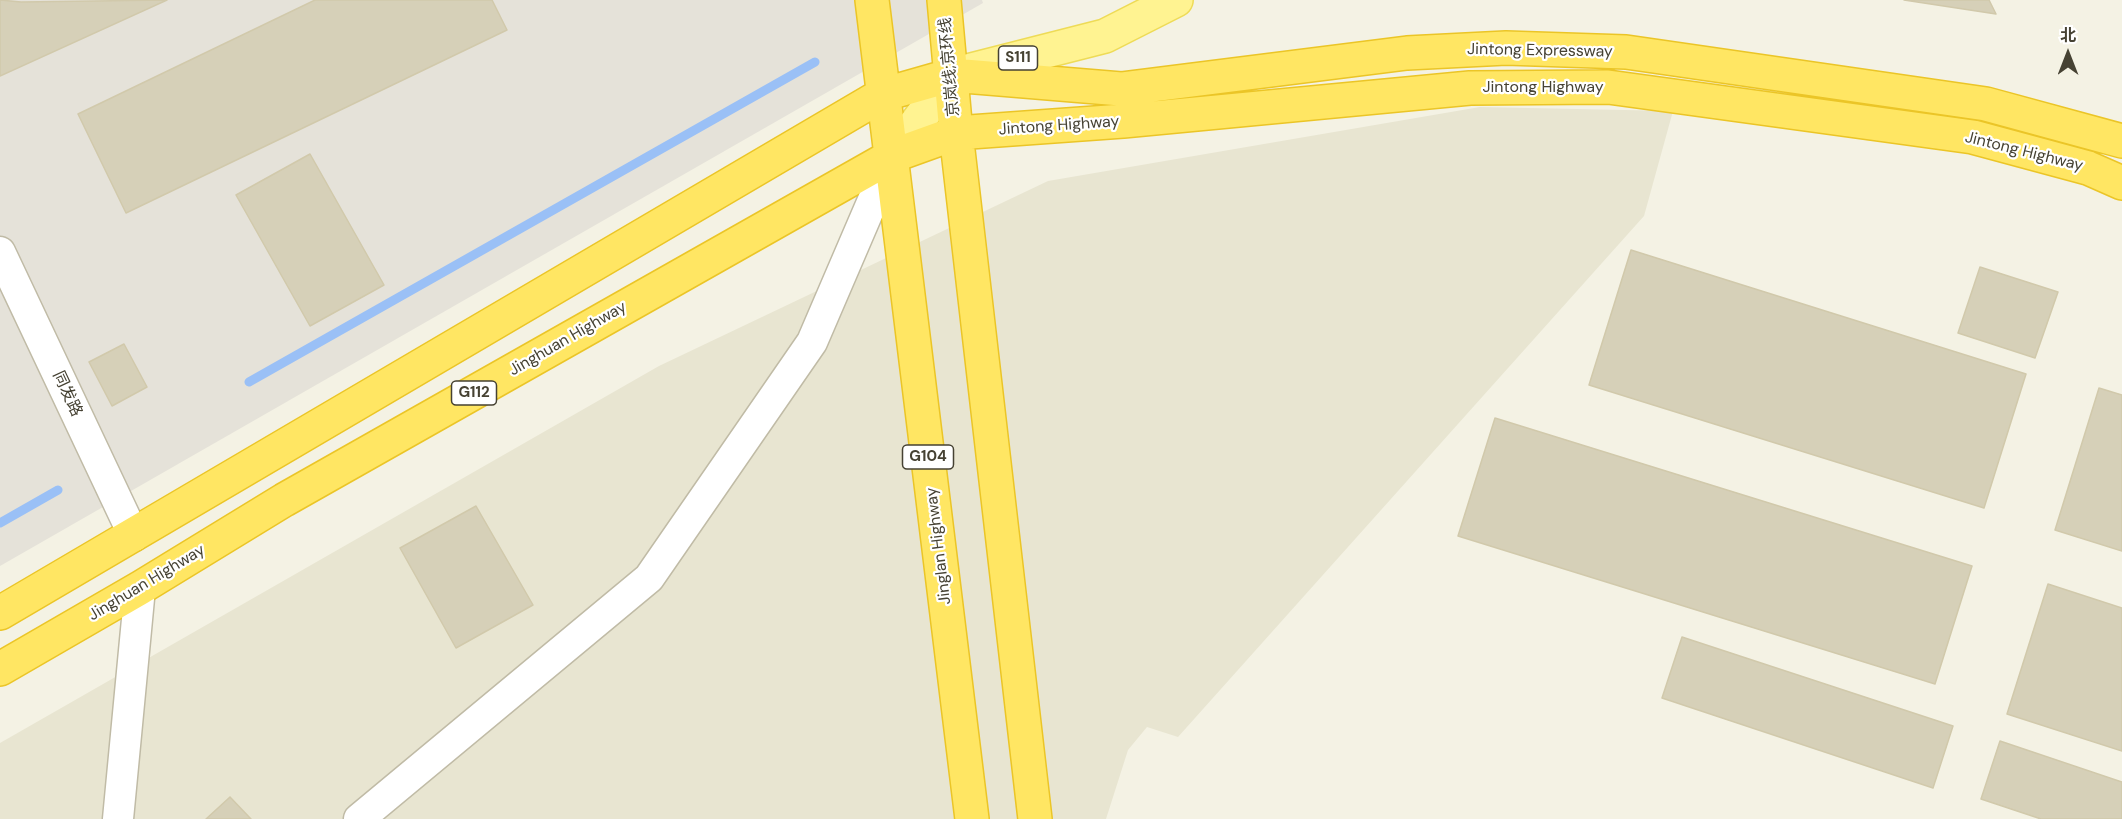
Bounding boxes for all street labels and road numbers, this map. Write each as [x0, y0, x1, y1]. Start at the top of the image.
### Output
street label: 京岚线;京环线 [936, 17, 964, 117]
street label: Jintong Expressway [1467, 40, 1613, 62]
road number: S111 [998, 46, 1038, 70]
street label: Jintong Highway [1482, 78, 1604, 98]
street label: Jintong Highway [998, 112, 1120, 140]
street label: Jintong Highway [1963, 128, 2085, 176]
street label: Jinghuan Highway [506, 298, 630, 380]
street label: 同发路 [48, 368, 86, 420]
road number: G112 [452, 381, 496, 405]
road number: G104 [902, 445, 954, 469]
street label: Jinglan Highway [922, 486, 956, 606]
street label: Jinghuan Highway [85, 541, 209, 625]

